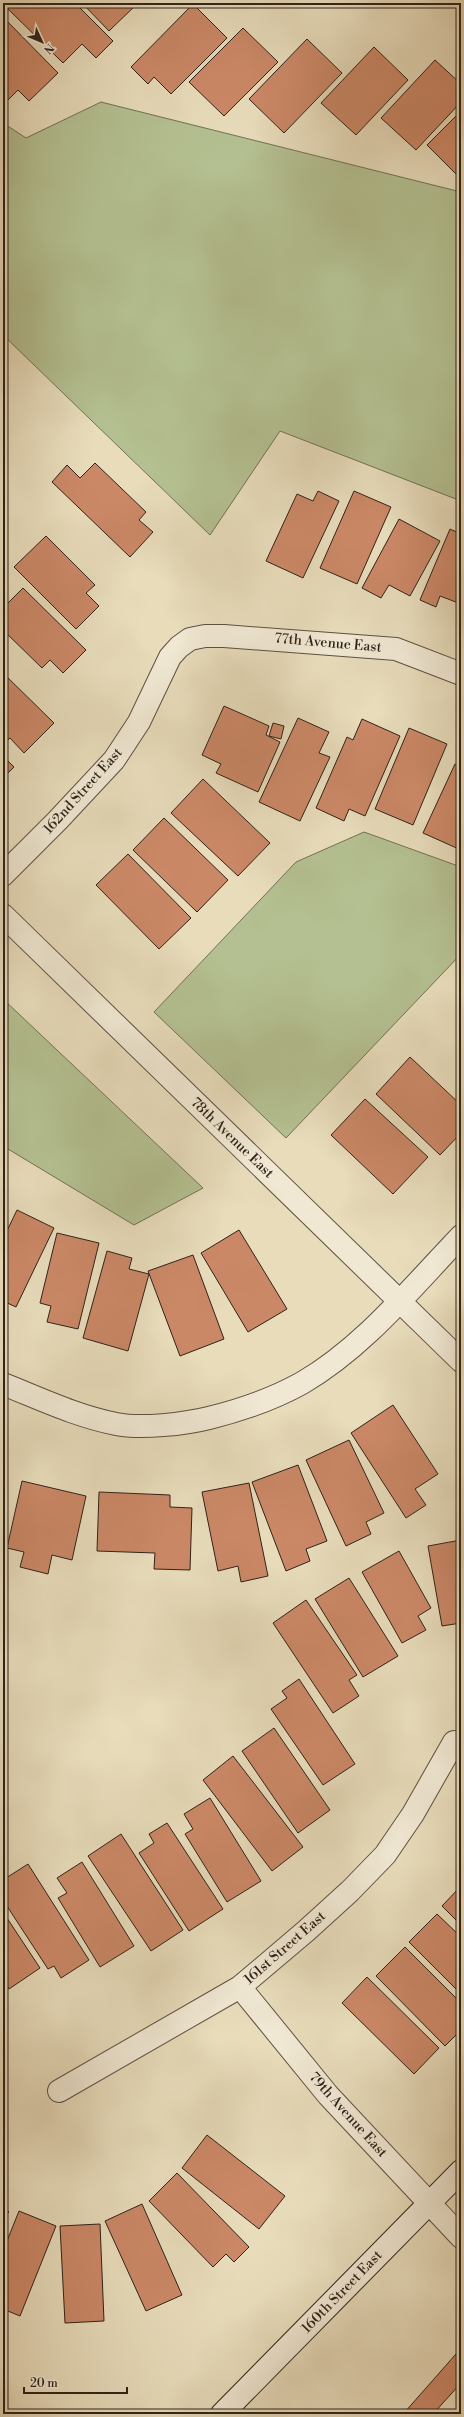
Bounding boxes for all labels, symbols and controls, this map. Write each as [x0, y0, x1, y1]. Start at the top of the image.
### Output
north arrow [22, 22, 62, 62]
text: N [40, 40, 57, 56]
street label: 77th Avenue East [274, 629, 382, 657]
street label: 162nd Street East [39, 744, 127, 838]
street label: 78th Avenue East [187, 1094, 277, 1182]
street label: 161st Street East [240, 1908, 330, 1988]
street label: 79th Avenue East [305, 2069, 391, 2161]
street label: 160th Street East [298, 2247, 386, 2337]
scale bar [24, 2369, 127, 2395]
text: 20 m [30, 2376, 58, 2391]

